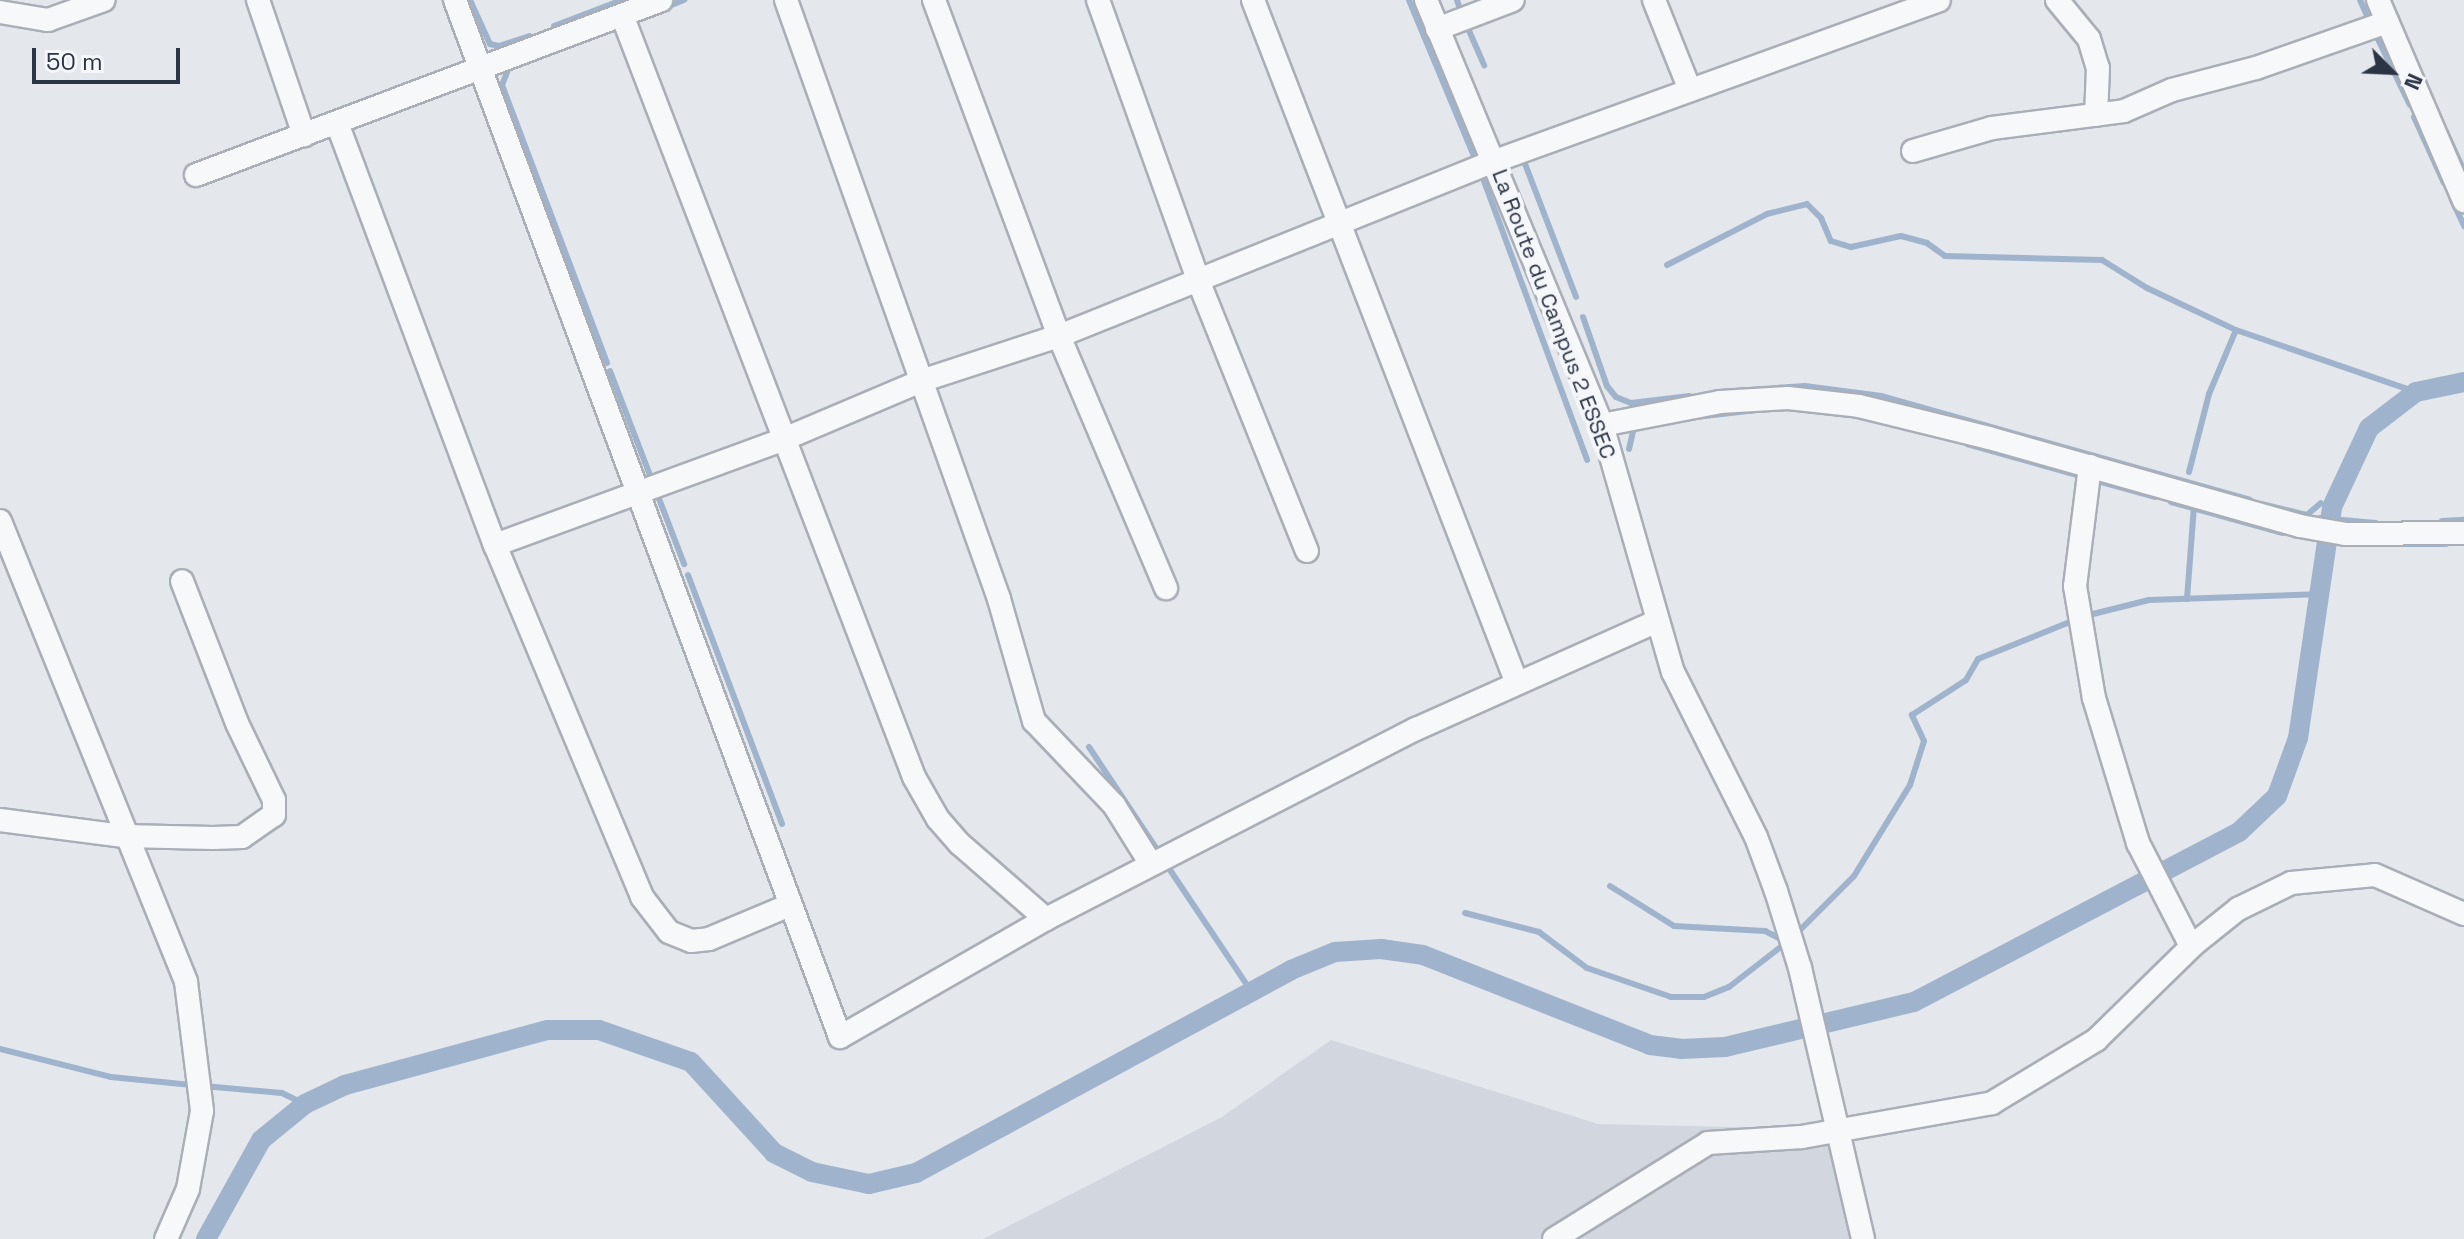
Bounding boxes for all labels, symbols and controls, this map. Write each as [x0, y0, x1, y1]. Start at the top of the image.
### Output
scale bar [36, 32, 184, 82]
north arrow [2352, 32, 2432, 112]
text: 50 m [46, 46, 103, 77]
text: N [2398, 69, 2430, 94]
street label: La Route du Campus 2 ESSEC [1486, 165, 1622, 463]

